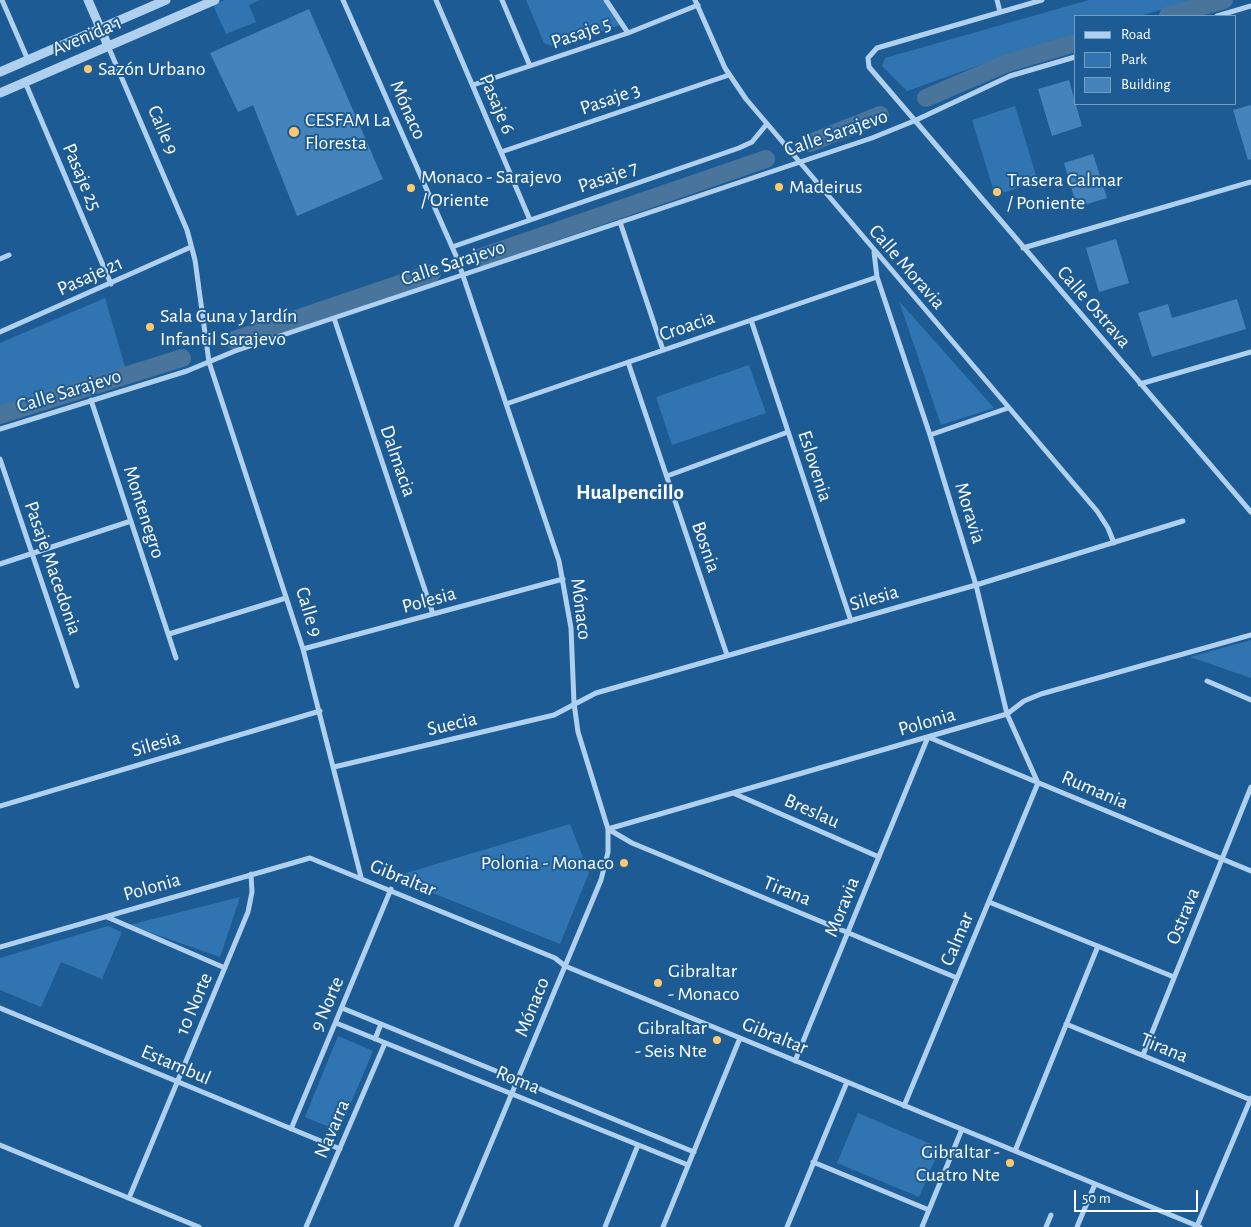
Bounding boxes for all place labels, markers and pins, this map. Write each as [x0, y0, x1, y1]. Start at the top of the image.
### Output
place label: Sazón Urbano [98, 57, 206, 81]
marker: Sazón Urbano [82, 63, 94, 75]
place label: CESFAM La Floresta [305, 108, 391, 155]
marker: CESFAM La Floresta [287, 125, 301, 139]
place label: Monaco - Sarajevo / Oriente [421, 165, 562, 212]
place label: Trasera Calmar / Poniente [1007, 168, 1123, 215]
place label: Madeirus [789, 175, 862, 199]
marker: Madeirus [773, 181, 785, 193]
marker: Monaco - Sarajevo / Oriente [405, 182, 417, 194]
marker: Trasera Calmar / Poniente [991, 186, 1003, 198]
place label: Sala Cuna y Jardín Infantil Sarajevo [160, 304, 297, 351]
marker: Sala Cuna y Jardín Infantil Sarajevo [144, 321, 156, 333]
place label: Polonia - Monaco [481, 851, 614, 875]
marker: Polonia - Monaco [618, 857, 630, 869]
place label: Gibraltar - Monaco [668, 959, 739, 1006]
marker: Gibraltar - Monaco [652, 977, 664, 989]
place label: Gibraltar - Seis Nte [635, 1016, 707, 1063]
marker: Gibraltar - Seis Nte [711, 1034, 723, 1046]
place label: Gibraltar - Cuatro Nte [916, 1140, 1000, 1187]
marker: Gibraltar - Cuatro Nte [1004, 1157, 1016, 1169]

